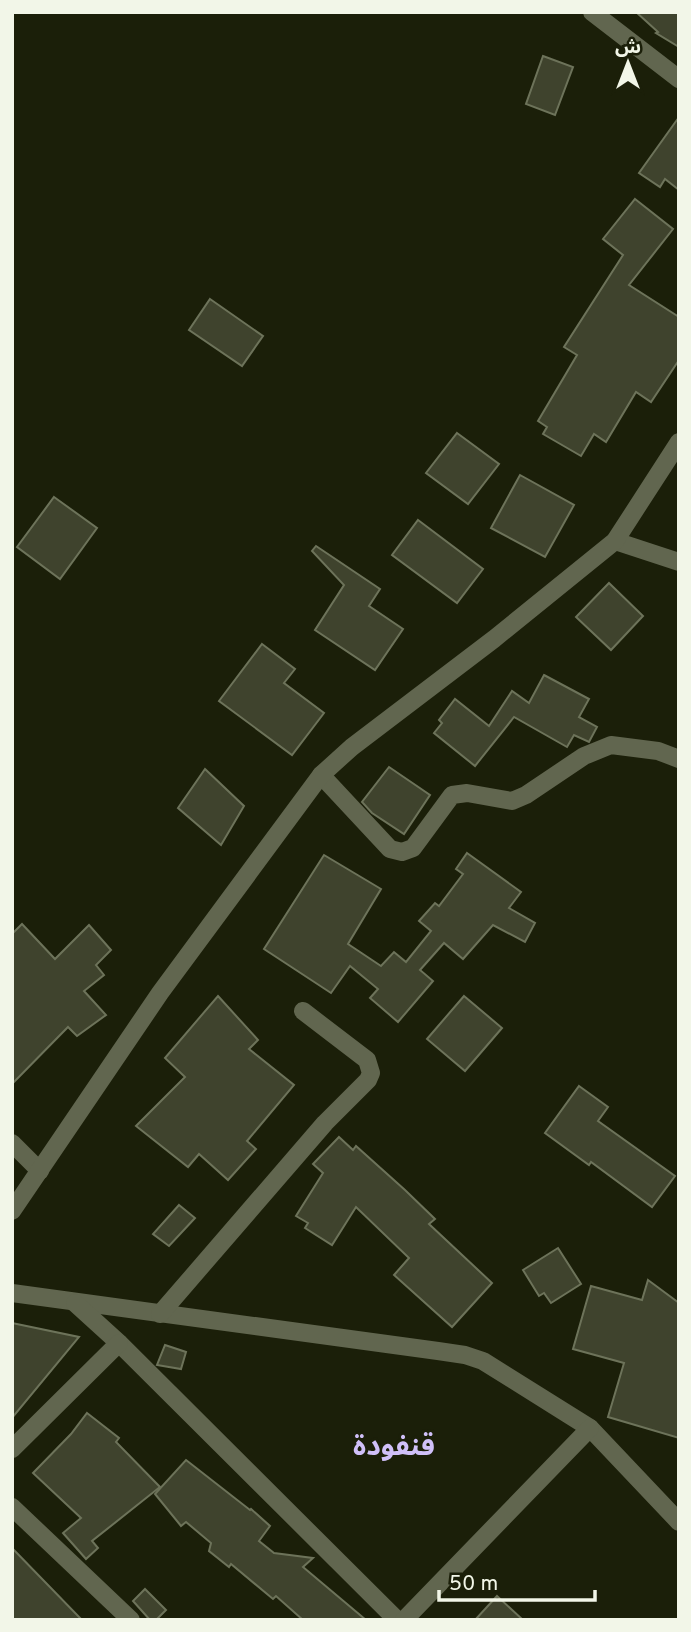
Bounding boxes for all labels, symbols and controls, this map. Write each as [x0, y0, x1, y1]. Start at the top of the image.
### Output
north arrow [593, 28, 663, 98]
text: ش [615, 36, 641, 60]
district label: قنفودة [353, 1430, 435, 1466]
scale bar [439, 1558, 595, 1602]
text: 50 m [449, 1571, 498, 1598]

